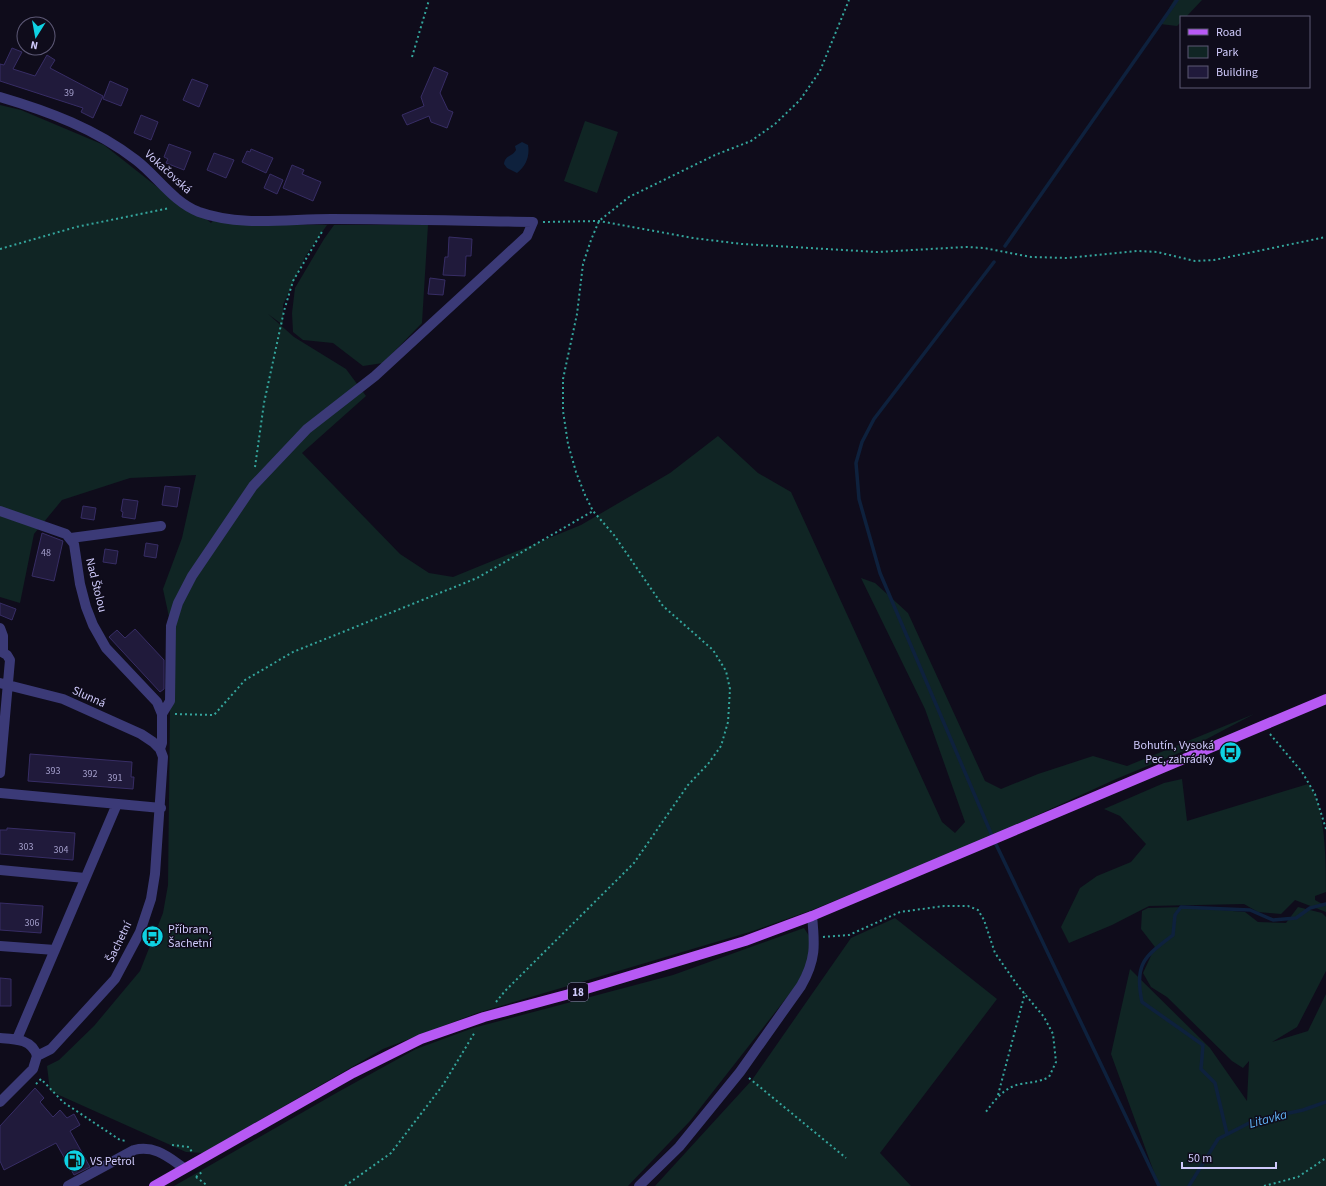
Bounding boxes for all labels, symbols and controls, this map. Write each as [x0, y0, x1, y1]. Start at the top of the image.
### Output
north arrow [16, 16, 56, 56]
legend [1180, 16, 1310, 88]
text: Road [1216, 24, 1242, 41]
text: N [29, 37, 39, 53]
text: Park [1216, 44, 1238, 61]
text: Building [1216, 64, 1258, 81]
house number: 39 [64, 86, 74, 100]
street label: Vokačovská [141, 146, 195, 198]
house number: 48 [41, 546, 51, 560]
street label: Nad Štolou [81, 556, 111, 614]
street label: Slunná [69, 682, 109, 712]
place label: Bohutín, Vysoká Pec, zahrádky [1133, 737, 1214, 768]
bus stop icon: Bohutín, Vysoká Pec, zahrádky [1217, 739, 1243, 765]
house number: 393 [46, 764, 60, 778]
house number: 392 [83, 767, 97, 781]
house number: 391 [108, 771, 122, 785]
house number: 303 [19, 840, 33, 854]
house number: 304 [54, 843, 68, 857]
house number: 306 [25, 916, 39, 930]
street label: Šachetní [102, 918, 137, 965]
place label: Příbram, Šachetní [168, 921, 213, 952]
bus stop icon: Příbram, Šachetní [139, 923, 165, 949]
road number: 18 [568, 983, 588, 1001]
water label: Litavka [1247, 1105, 1289, 1133]
scale bar [1182, 1144, 1276, 1170]
fuel station icon: VS Petrol [61, 1148, 87, 1174]
text: 50 m [1188, 1150, 1212, 1167]
place label: VS Petrol [90, 1153, 135, 1170]

